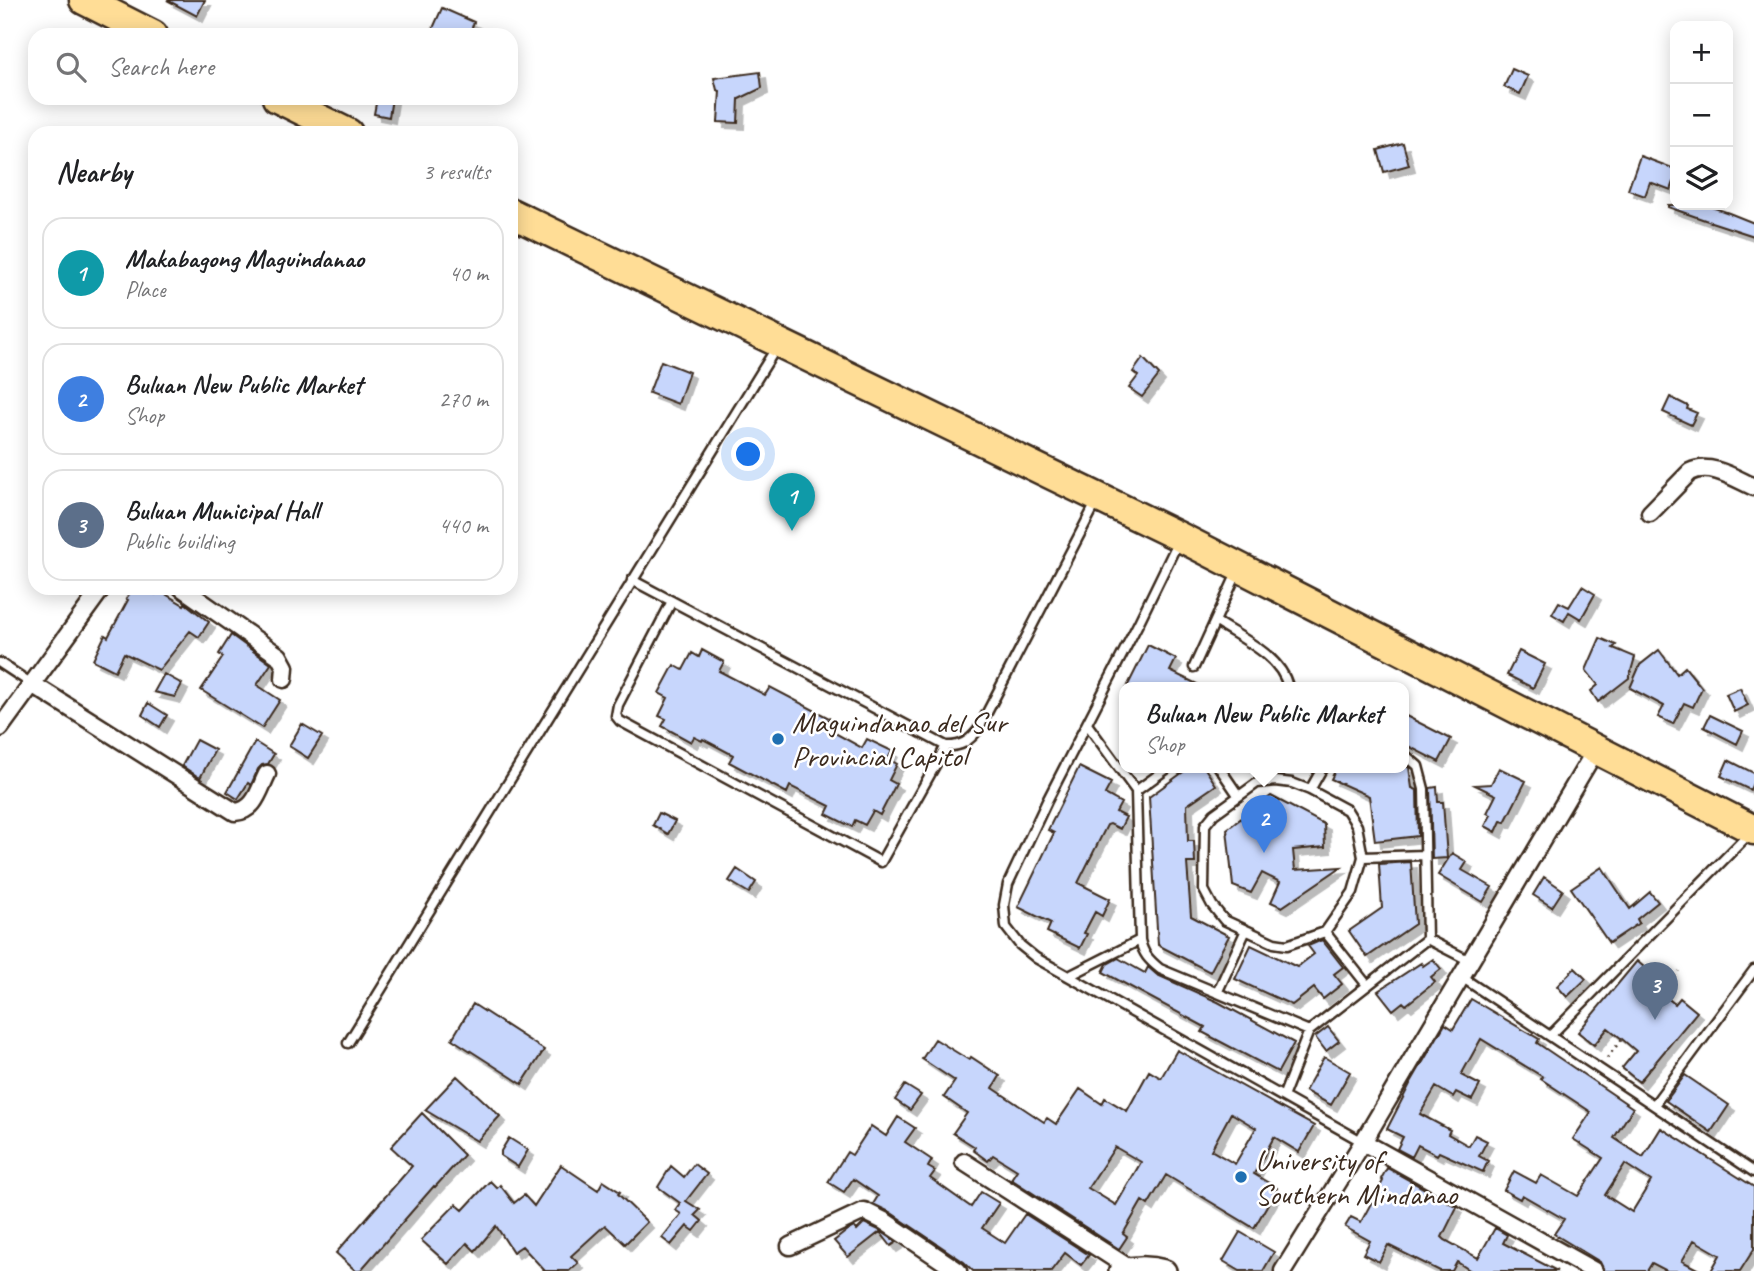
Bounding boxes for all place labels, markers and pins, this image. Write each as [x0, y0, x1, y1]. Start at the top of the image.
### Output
pin: 1 [769, 473, 815, 531]
place label: Maguindanao del Sur Provincial Capitol [792, 703, 1009, 775]
marker: Maguindanao del Sur Provincial Capitol [770, 731, 786, 747]
pin: 2 [1241, 795, 1287, 853]
pin: 3 [1632, 962, 1678, 1020]
place label: University of Southern Mindanao [1255, 1141, 1458, 1213]
marker: University of Southern Mindanao [1233, 1169, 1249, 1185]

